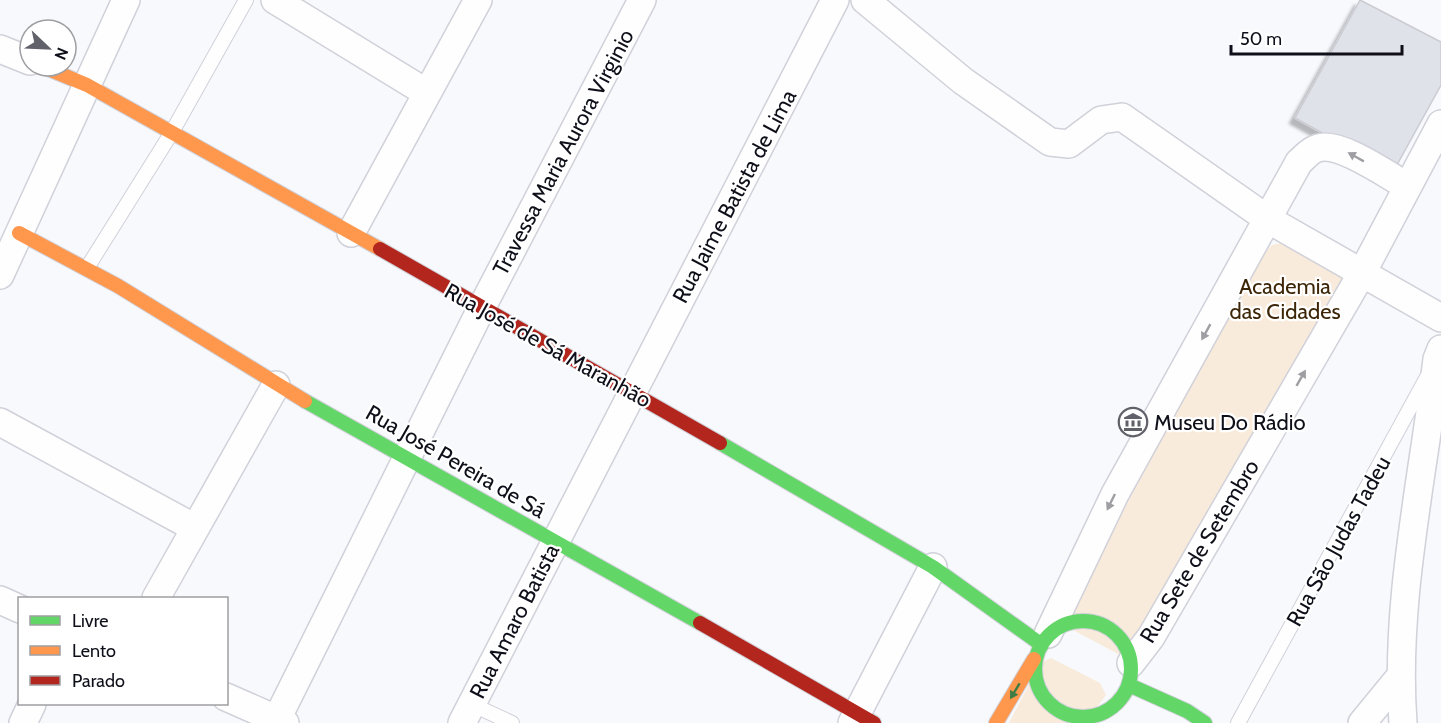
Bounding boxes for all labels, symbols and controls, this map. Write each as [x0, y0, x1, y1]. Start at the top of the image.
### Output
north arrow [18, 18, 78, 78]
scale bar [1231, 18, 1402, 56]
street label: Travessa Maria Aurora Virginio [487, 25, 640, 280]
text: 50 m [1240, 28, 1282, 50]
text: N [50, 45, 72, 63]
street label: Rua Jaime Batista de Lima [667, 85, 802, 308]
one-way arrow [1348, 152, 1364, 163]
park label: Academia das Cidades [1229, 273, 1341, 325]
street label: Rua José de Sá Maranhão [440, 277, 656, 414]
one-way arrow [1201, 323, 1211, 340]
one-way arrow [1295, 370, 1305, 387]
street label: Rua José Pereira de Sá [361, 399, 551, 524]
museum icon: Museu Do Rádio [1117, 406, 1149, 438]
place label: Museu Do Rádio [1154, 409, 1306, 436]
street label: Rua São Judas Tadeu [1281, 452, 1396, 631]
street label: Rua Sete de Setembro [1134, 455, 1265, 648]
one-way arrow [1106, 493, 1116, 510]
street label: Rua Amaro Batista [464, 539, 565, 703]
legend [18, 597, 228, 705]
text: Livre [72, 610, 108, 632]
text: Lento [72, 640, 116, 662]
text: Parado [72, 670, 125, 692]
one-way arrow [1010, 683, 1020, 700]

